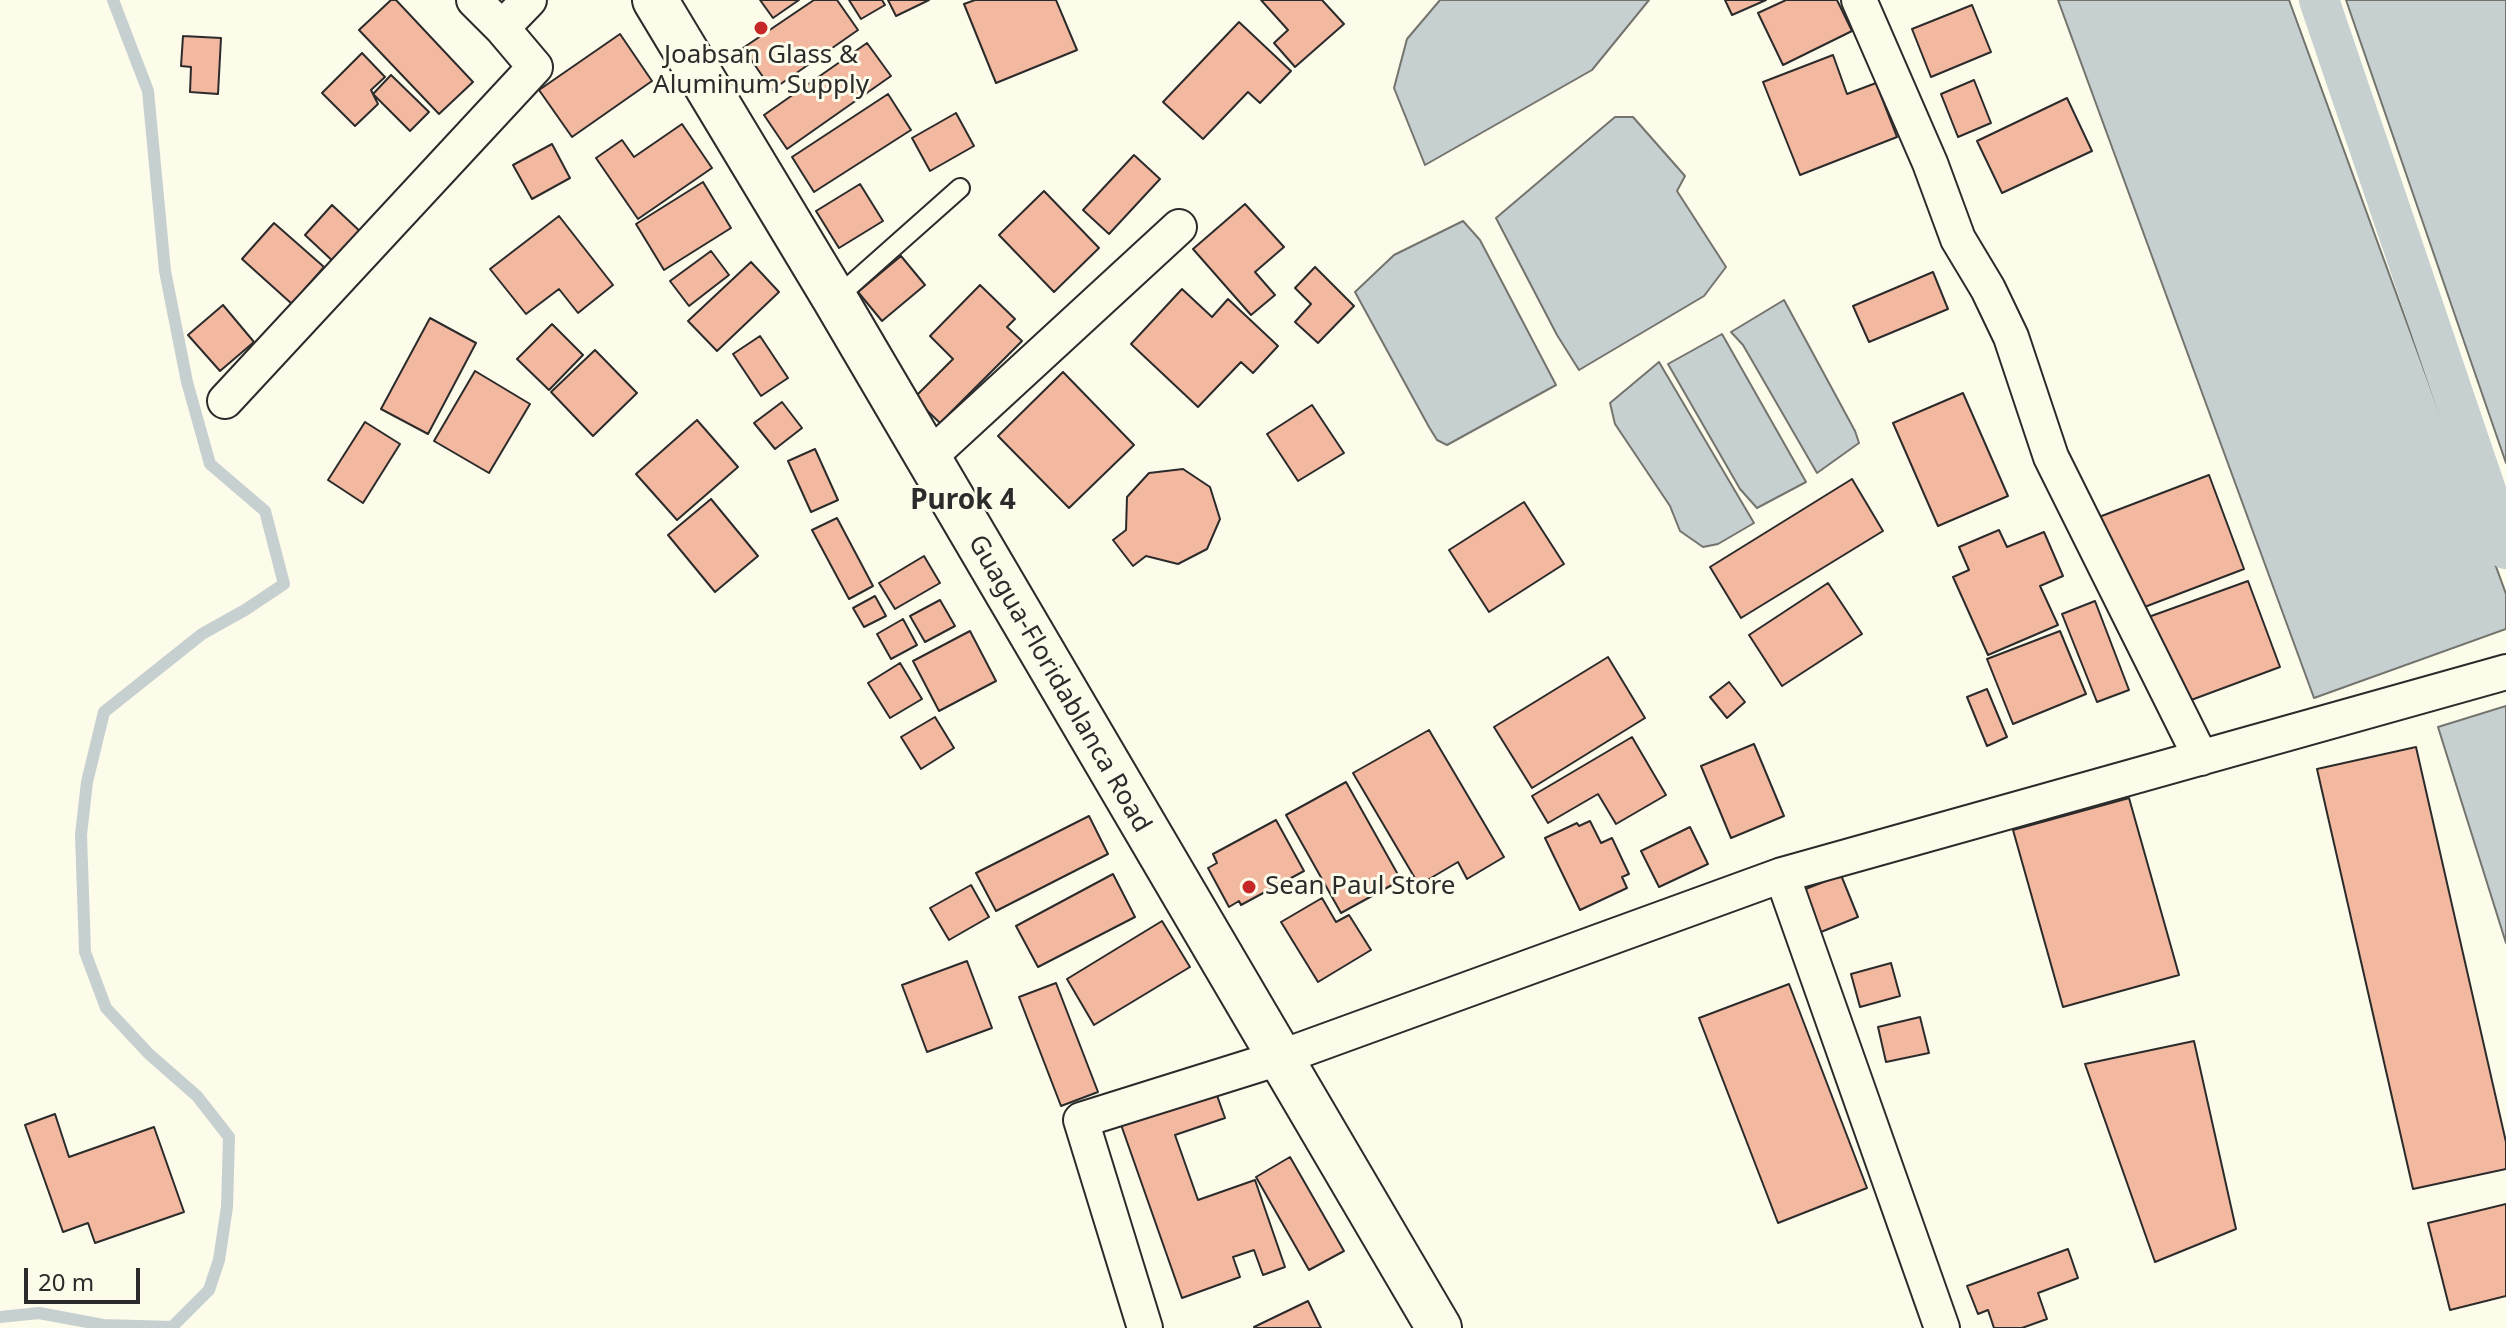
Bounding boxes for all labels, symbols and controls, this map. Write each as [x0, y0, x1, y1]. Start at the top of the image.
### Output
marker: Joabsan Glass & Aluminum Supply [752, 19, 770, 37]
place label: Joabsan Glass & Aluminum Supply [653, 40, 869, 102]
district label: Purok 4 [910, 484, 1016, 518]
street label: Guagua-Floridablanca Road [961, 530, 1157, 838]
place label: Sean Paul Store [1265, 871, 1455, 903]
marker: Sean Paul Store [1240, 878, 1258, 896]
scale bar [28, 1252, 144, 1302]
text: 20 m [38, 1265, 94, 1298]

